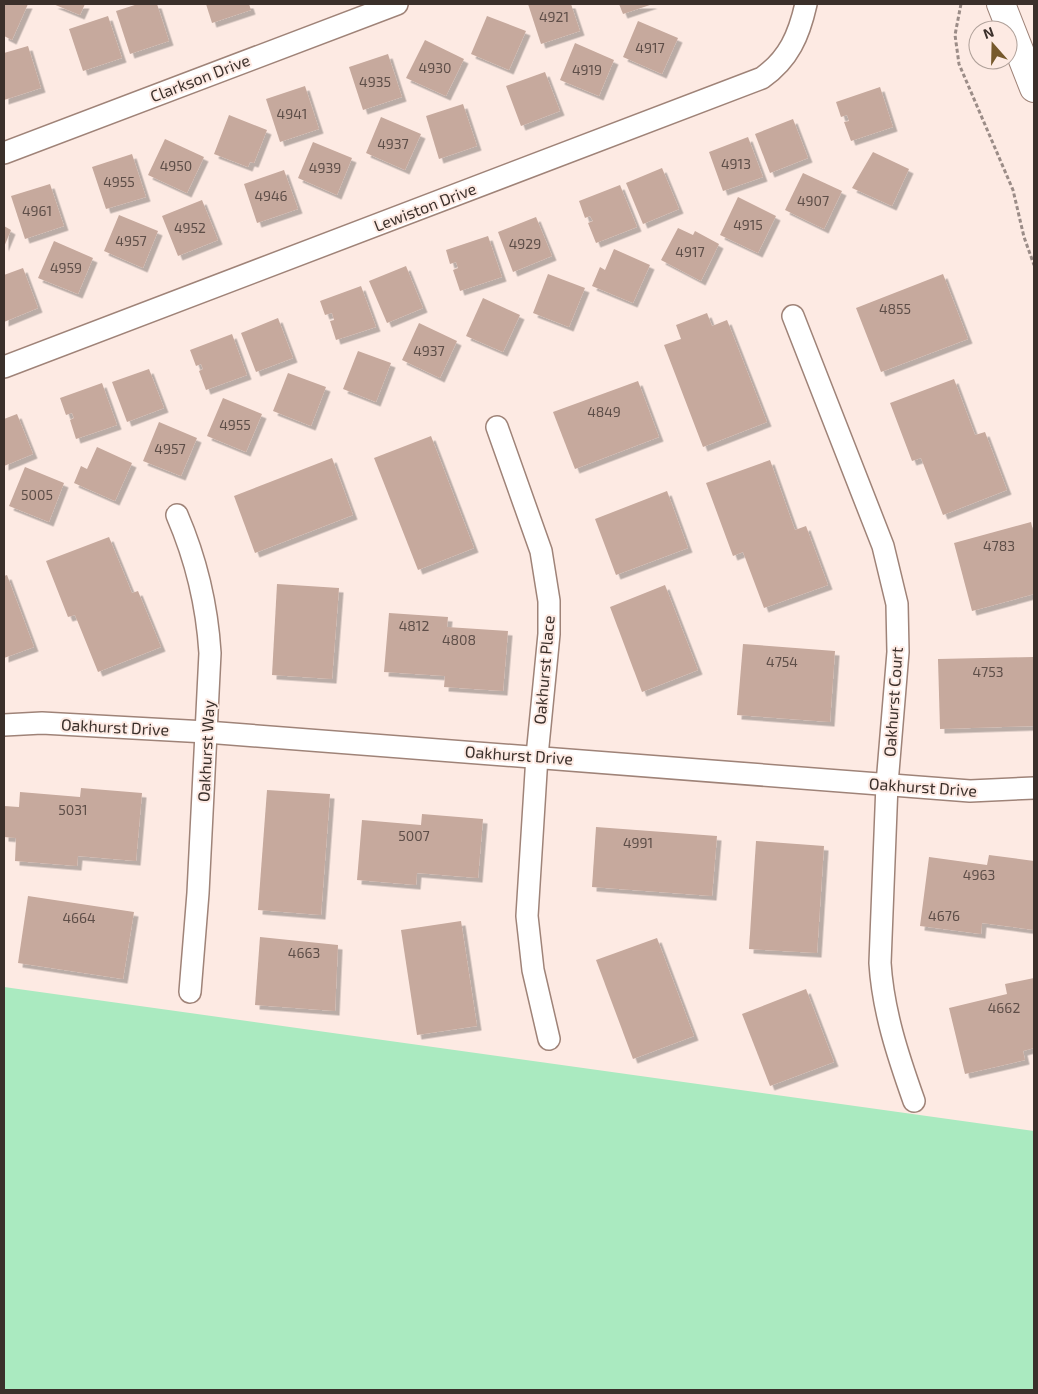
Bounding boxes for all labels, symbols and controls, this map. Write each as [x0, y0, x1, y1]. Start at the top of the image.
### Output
house number: 4921 [539, 8, 569, 25]
north arrow [968, 20, 1018, 70]
text: N [981, 23, 996, 42]
house number: 4917 [635, 39, 665, 56]
street label: Clarkson Drive [147, 50, 252, 105]
house number: 4930 [419, 59, 451, 76]
house number: 4919 [572, 61, 602, 78]
house number: 4935 [359, 73, 391, 90]
house number: 4941 [277, 105, 307, 122]
house number: 4937 [377, 135, 409, 152]
house number: 4913 [721, 155, 751, 172]
house number: 4950 [160, 157, 192, 174]
house number: 4939 [309, 159, 341, 176]
house number: 4955 [103, 173, 135, 190]
street label: Lewiston Drive [371, 178, 479, 235]
house number: 4946 [254, 187, 288, 204]
house number: 4907 [797, 192, 829, 209]
house number: 4961 [22, 202, 52, 219]
house number: 4915 [733, 216, 763, 233]
house number: 4952 [174, 219, 206, 236]
house number: 4957 [115, 232, 147, 249]
house number: 4929 [509, 235, 541, 252]
house number: 4917 [675, 243, 705, 260]
house number: 4959 [50, 259, 82, 276]
house number: 4855 [879, 300, 911, 317]
house number: 4937 [413, 342, 445, 359]
house number: 4849 [587, 403, 621, 420]
house number: 4955 [219, 416, 251, 433]
house number: 4957 [154, 440, 186, 457]
house number: 5005 [21, 486, 53, 503]
house number: 4783 [983, 537, 1015, 554]
street label: Oakhurst Place [529, 615, 558, 725]
house number: 4812 [399, 617, 429, 634]
house number: 4808 [442, 631, 476, 648]
street label: Oakhurst Court [879, 646, 906, 758]
house number: 4754 [766, 653, 798, 670]
house number: 4753 [972, 663, 1004, 680]
street label: Oakhurst Way [193, 699, 218, 803]
street label: Oakhurst Drive [60, 714, 170, 739]
street label: Oakhurst Drive [464, 741, 574, 768]
street label: Oakhurst Drive [868, 773, 978, 800]
house number: 5031 [58, 801, 88, 818]
house number: 5007 [398, 827, 430, 844]
house number: 4991 [623, 834, 653, 851]
house number: 4963 [963, 866, 995, 883]
house number: 4676 [928, 907, 960, 924]
house number: 4664 [62, 909, 96, 926]
house number: 4663 [288, 944, 320, 961]
house number: 4662 [988, 999, 1020, 1016]

